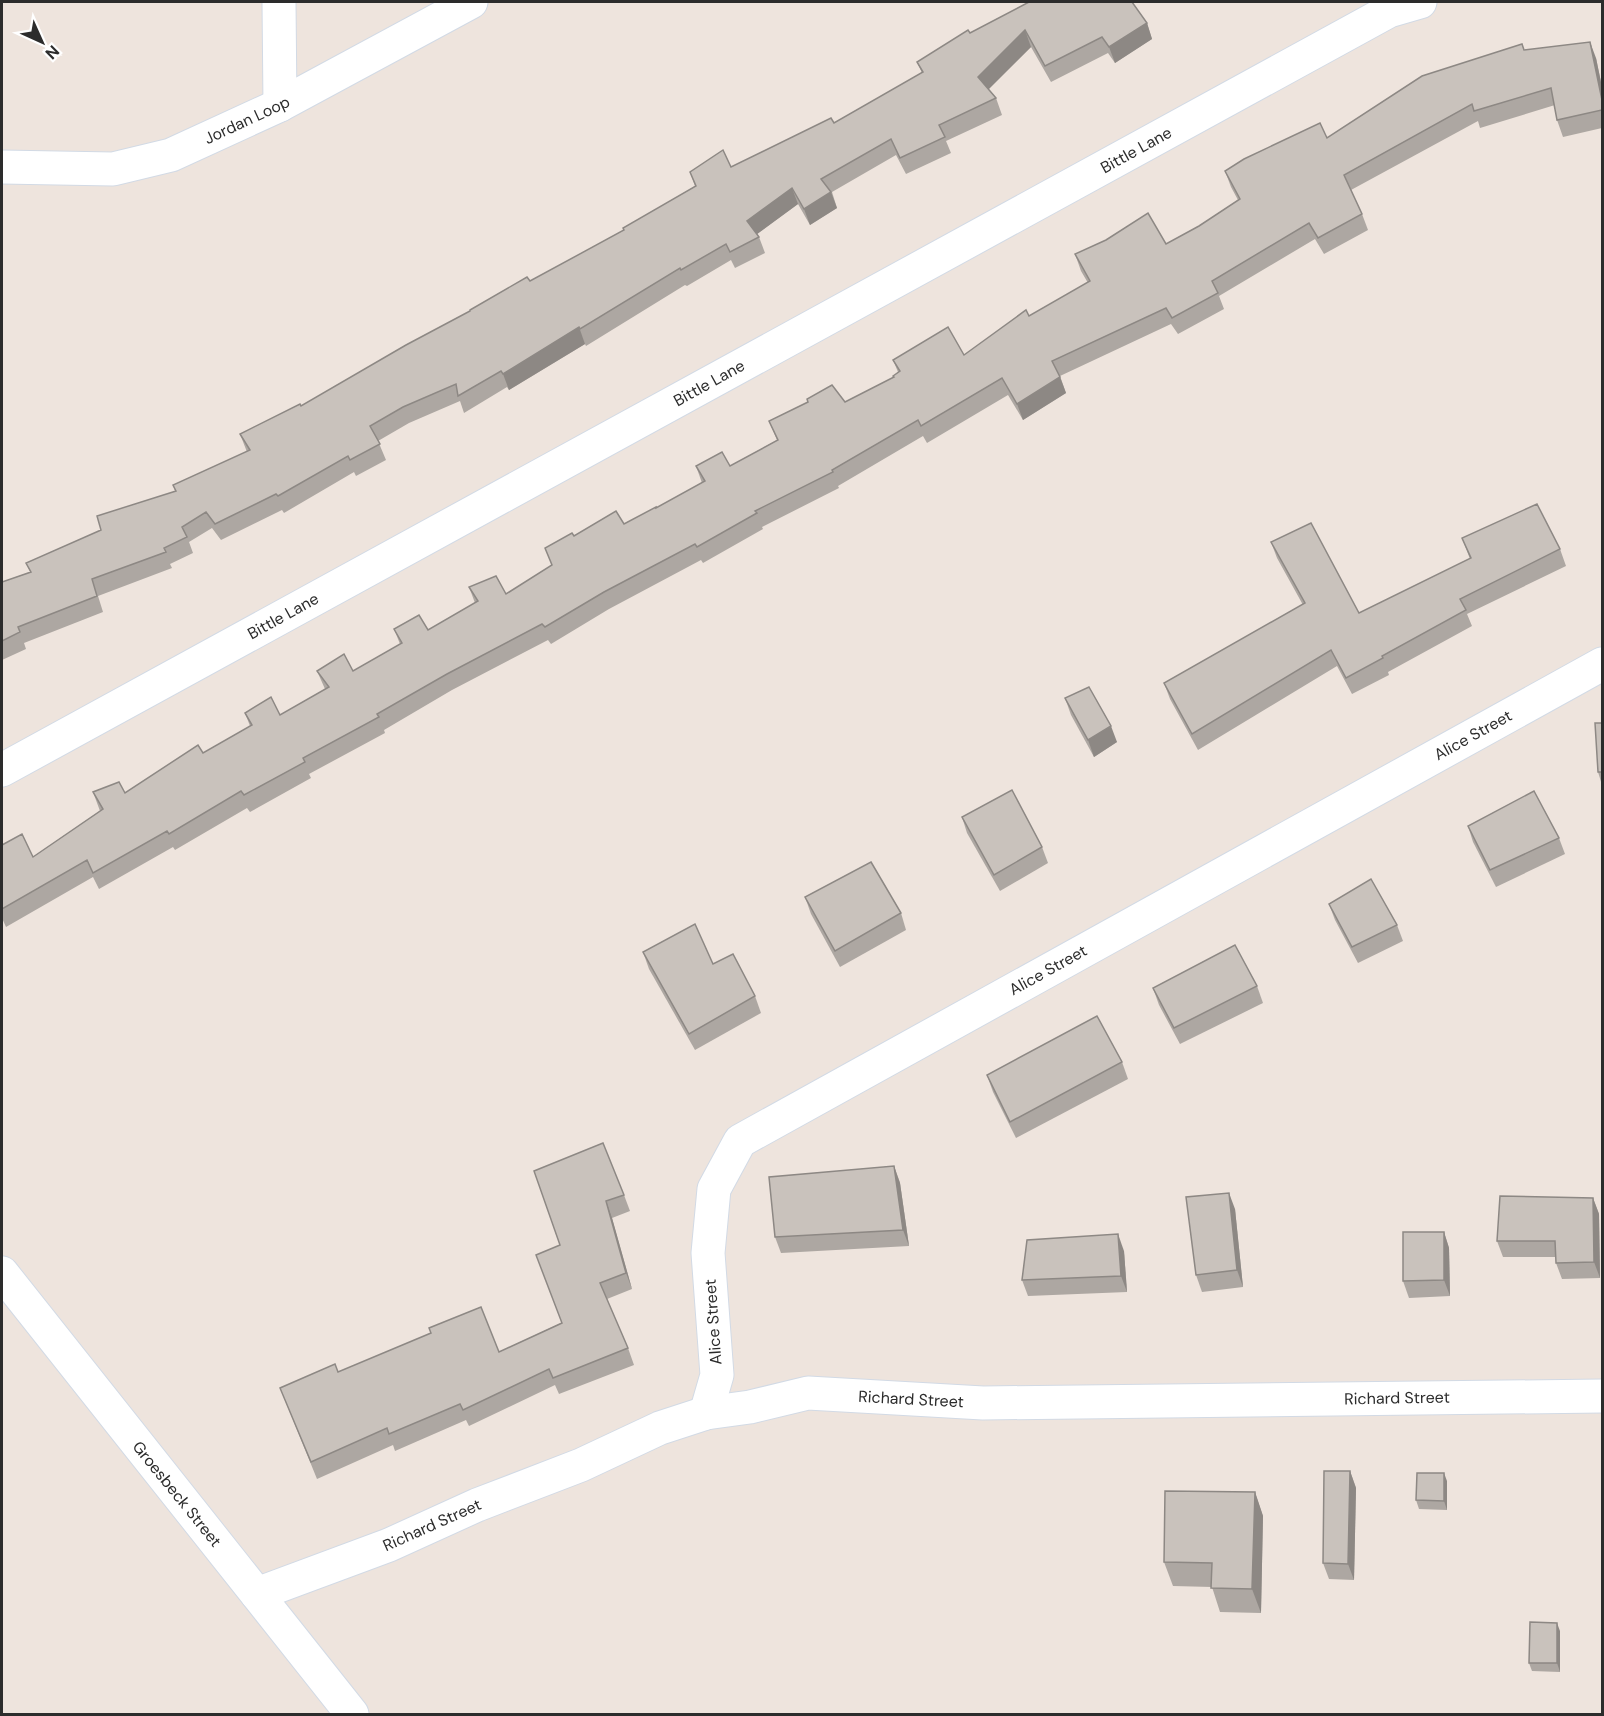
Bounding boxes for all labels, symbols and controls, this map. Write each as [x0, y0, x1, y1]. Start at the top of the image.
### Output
north arrow [12, 12, 72, 72]
text: N [41, 41, 64, 64]
street label: Jordan Loop [201, 91, 293, 149]
street label: Bittle Lane [1097, 122, 1175, 178]
street label: Bittle Lane [670, 355, 748, 411]
street label: Bittle Lane [244, 588, 322, 644]
street label: Alice Street [1430, 705, 1516, 765]
street label: Alice Street [1005, 940, 1091, 1000]
street label: Alice Street [700, 1278, 726, 1366]
street label: Richard Street [858, 1386, 964, 1412]
street label: Richard Street [1344, 1387, 1450, 1409]
street label: Groesbeck Street [128, 1437, 226, 1551]
street label: Richard Street [379, 1494, 485, 1556]

